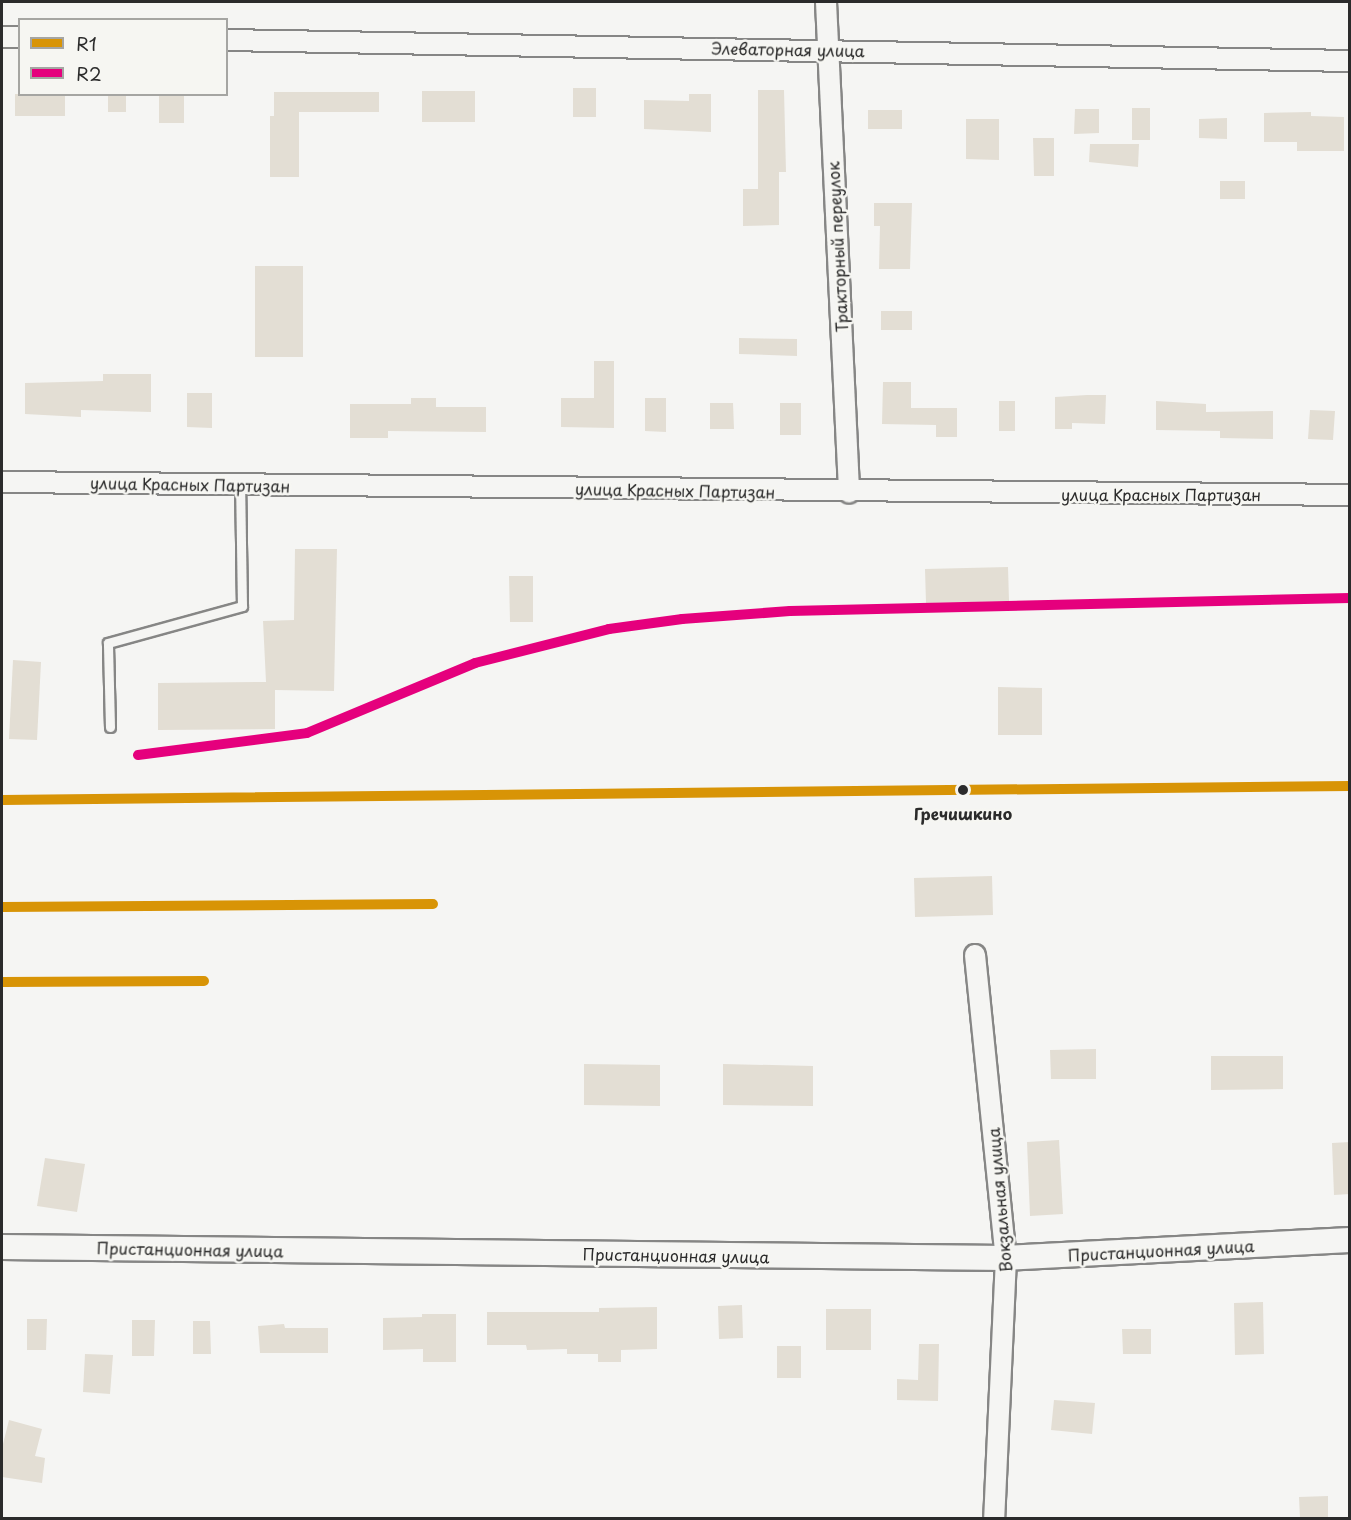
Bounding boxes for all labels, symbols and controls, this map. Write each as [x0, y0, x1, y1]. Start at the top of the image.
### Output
legend [18, 18, 228, 96]
text: R1 [76, 30, 97, 57]
street label: Элеваторная улица [711, 38, 865, 60]
text: R2 [76, 60, 102, 87]
street label: Тракторный переулок [823, 161, 851, 333]
street label: улица Красных Партизан [89, 473, 291, 495]
street label: улица Красных Партизан [574, 479, 776, 501]
street label: улица Красных Партизан [1060, 484, 1262, 504]
marker: Гречишкино [952, 779, 974, 801]
place label: Гречишкино [914, 803, 1012, 823]
street label: Вокзальная улица [983, 1126, 1015, 1274]
street label: Пристанционная улица [1067, 1236, 1255, 1264]
street label: Пристанционная улица [96, 1238, 284, 1260]
street label: Пристанционная улица [582, 1244, 770, 1266]

